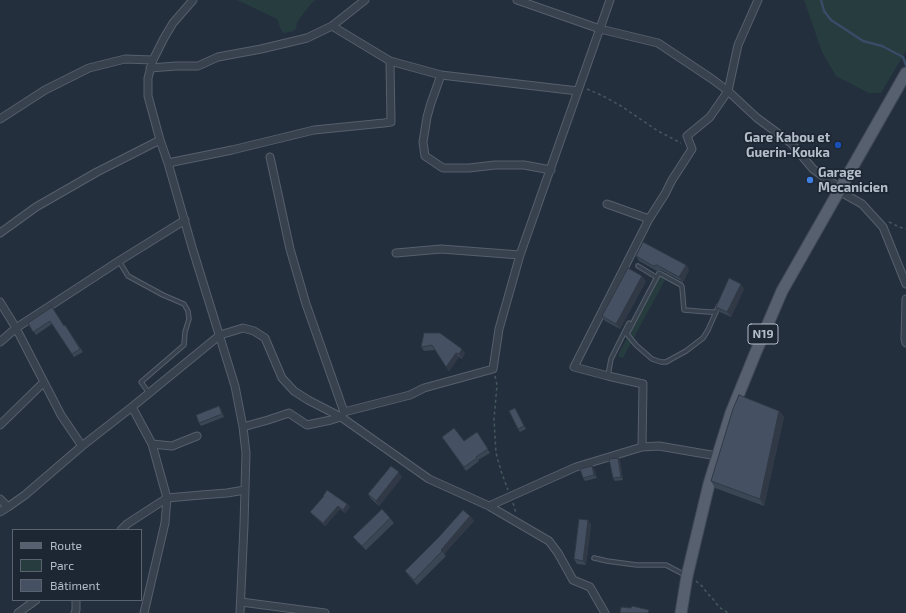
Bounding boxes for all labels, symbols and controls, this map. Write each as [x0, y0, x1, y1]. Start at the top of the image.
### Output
place label: Gare Kabou et Guerin-Kouka [744, 130, 830, 161]
marker: Gare Kabou et Guerin-Kouka [833, 140, 843, 150]
place label: Garage Mecanicien [818, 165, 888, 196]
marker: Garage Mecanicien [805, 175, 815, 185]
road number: N19 [748, 324, 778, 344]
legend [12, 529, 142, 601]
text: Route [50, 538, 82, 552]
text: Parc [50, 558, 74, 572]
text: Bâtiment [50, 578, 100, 592]

